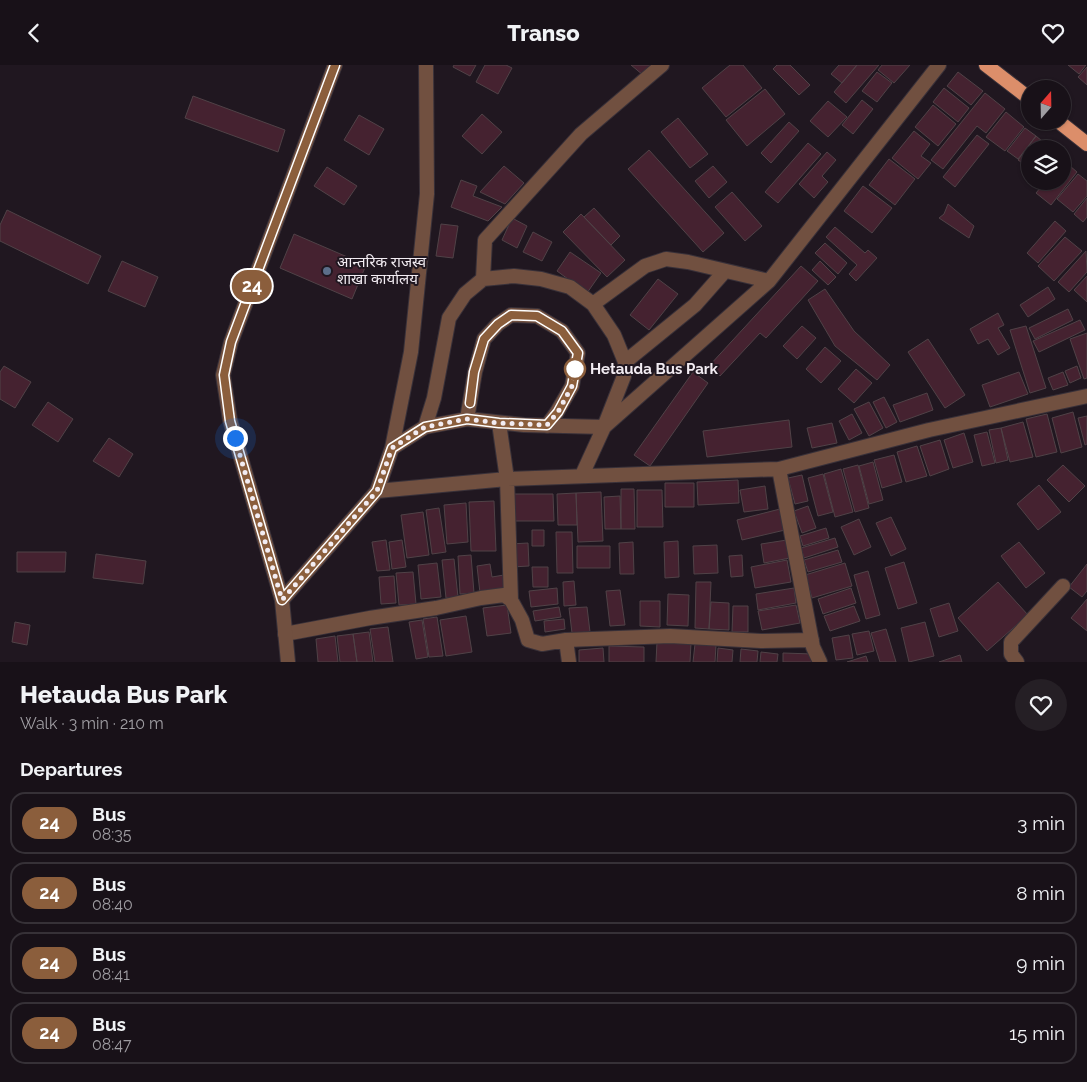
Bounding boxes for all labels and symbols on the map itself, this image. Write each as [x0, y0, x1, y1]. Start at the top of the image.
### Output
north arrow [1021, 80, 1071, 130]
place label: आन्तरिक राजस्व शाखा कार्यालय [337, 253, 427, 288]
marker: आन्तरिक राजस्व शाखा कार्यालय [321, 265, 333, 277]
line badge: 24 [230, 270, 274, 302]
marker: Hetauda Bus Park [564, 358, 586, 380]
place label: Hetauda Bus Park [590, 360, 719, 378]
your location [223, 426, 248, 451]

